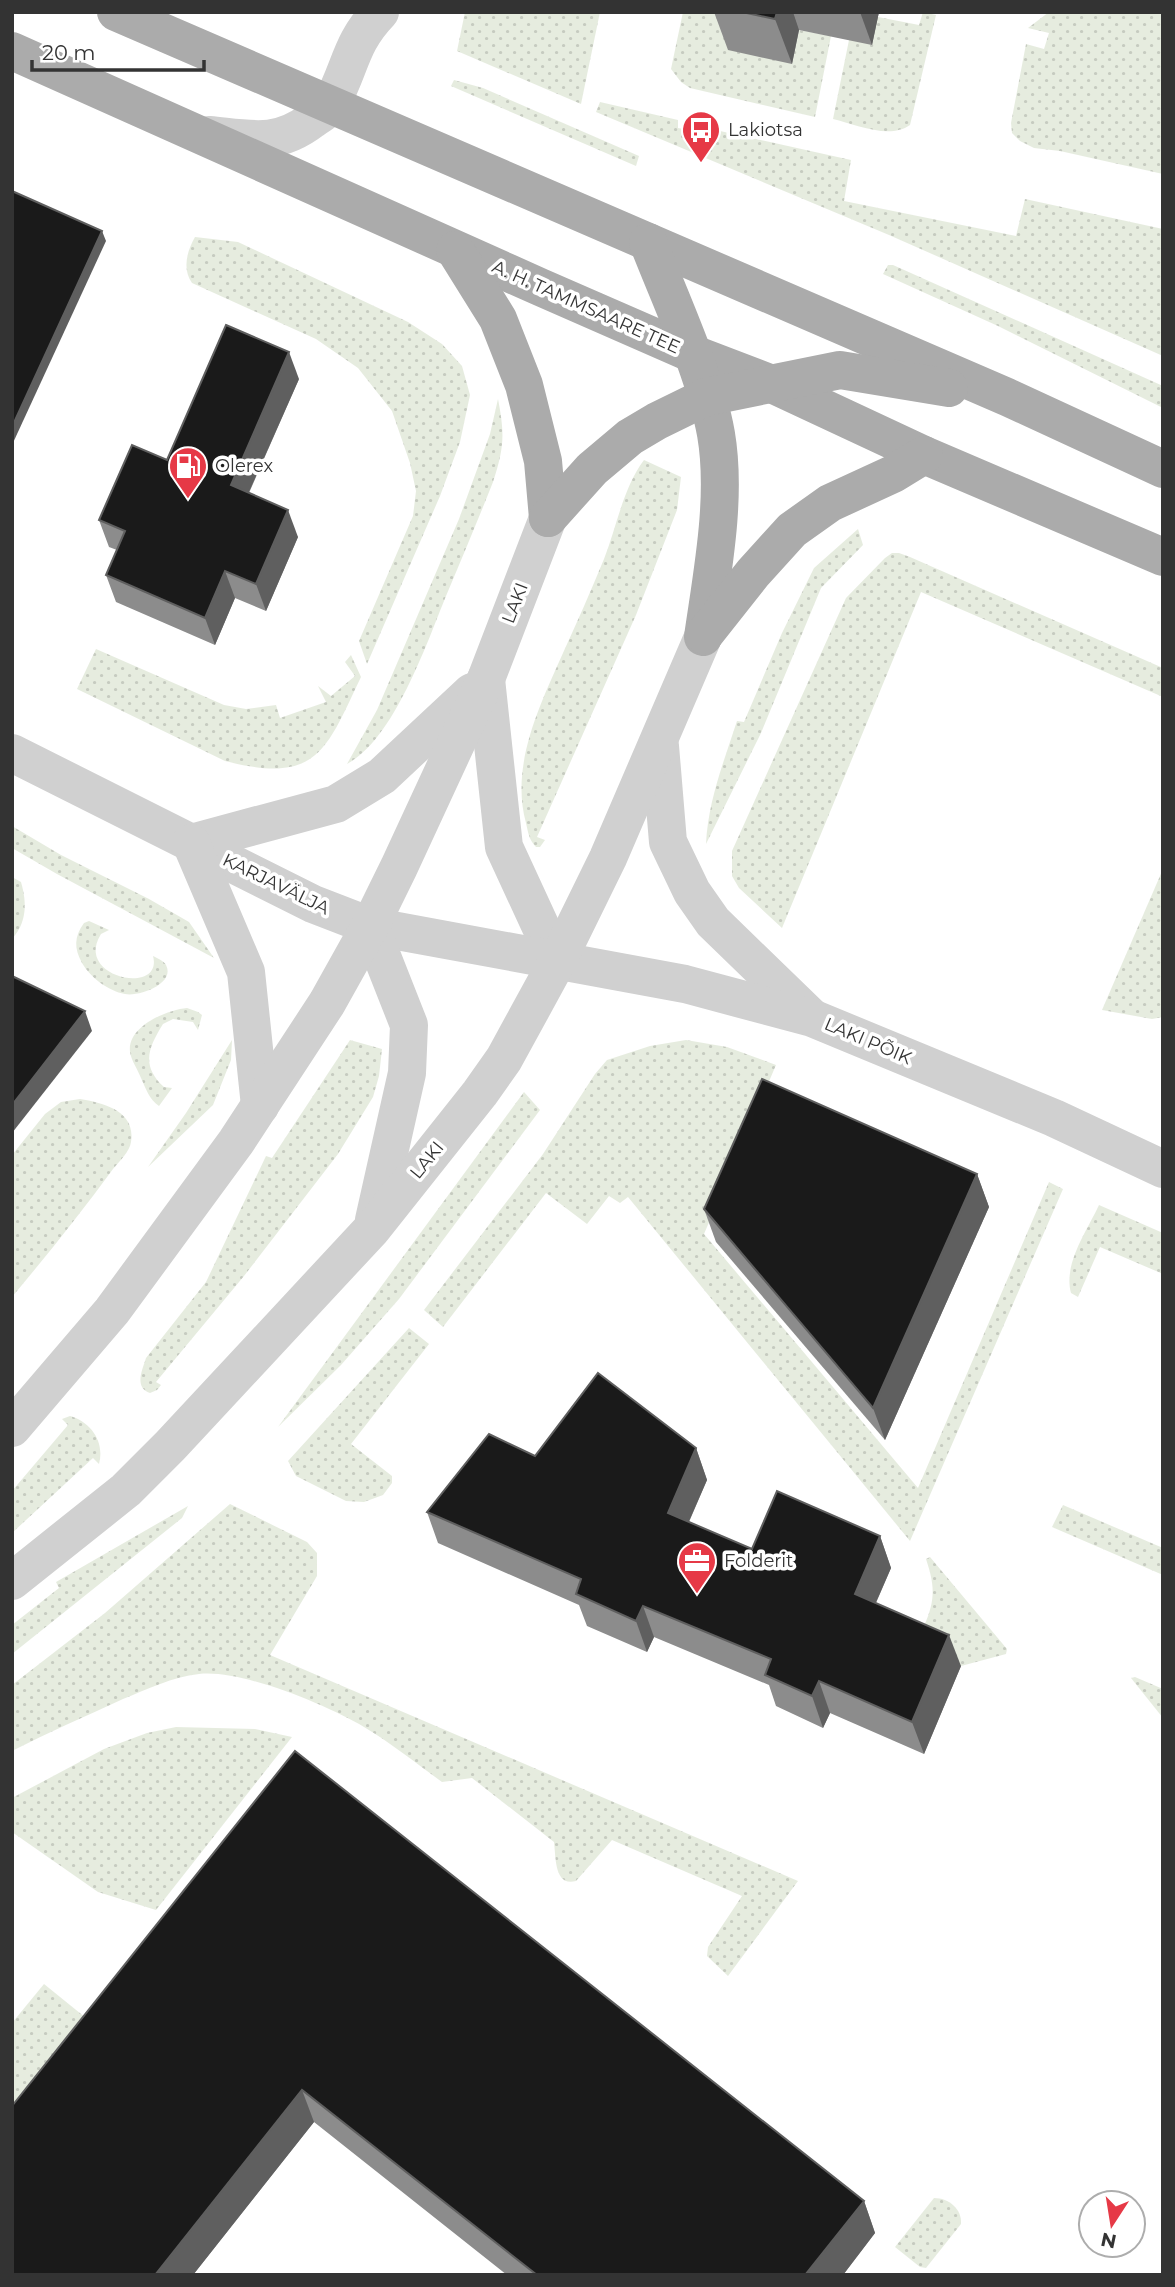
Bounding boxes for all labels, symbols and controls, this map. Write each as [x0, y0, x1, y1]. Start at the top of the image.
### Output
scale bar [32, 28, 203, 72]
text: 20 m [42, 40, 96, 65]
bus stop icon: Lakiotsa [680, 109, 722, 164]
place label: Lakiotsa [728, 119, 803, 141]
street label: A. H. TAMMSAARE TEE [489, 256, 683, 358]
fuel station icon: Olerex [167, 445, 209, 500]
place label: Olerex [215, 455, 273, 477]
street label: LAKI [497, 580, 533, 626]
street label: KARJAVÄLJA [219, 849, 333, 919]
street label: LAKI PÕIK [821, 1013, 915, 1069]
street label: LAKI [405, 1137, 449, 1183]
office icon: Folderit [676, 1540, 718, 1595]
place label: Folderit [724, 1550, 793, 1572]
north arrow [1077, 2189, 1147, 2259]
text: N [1099, 2227, 1118, 2253]

